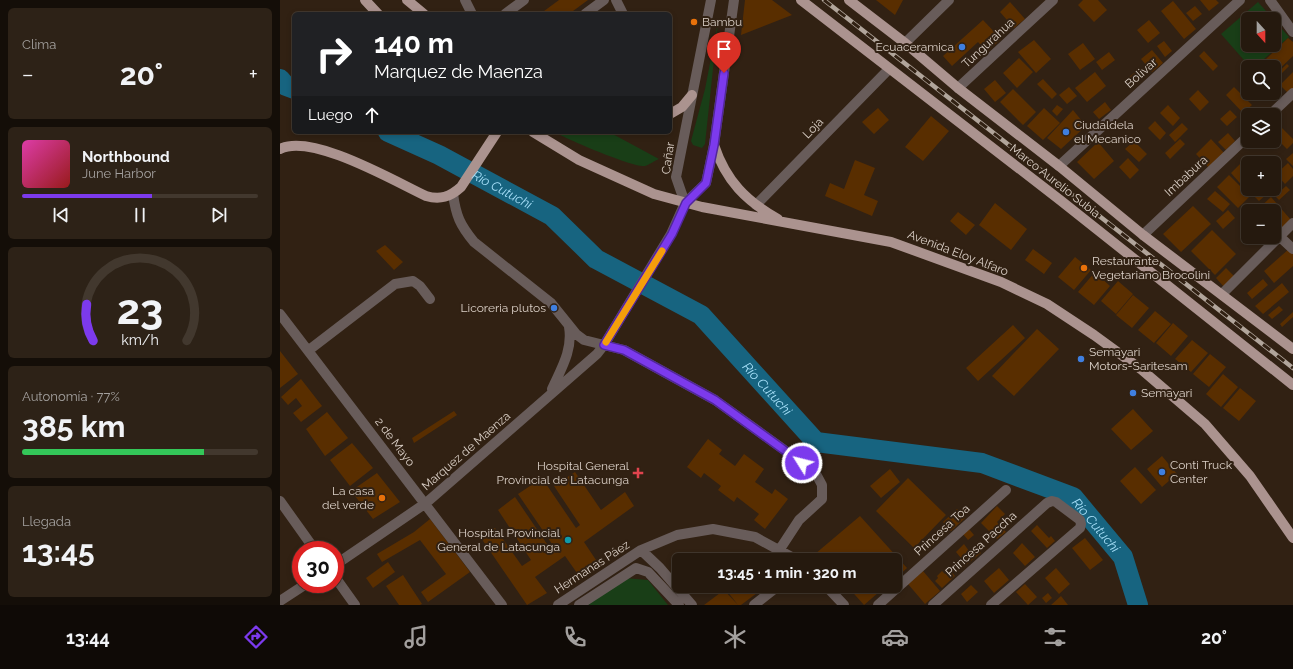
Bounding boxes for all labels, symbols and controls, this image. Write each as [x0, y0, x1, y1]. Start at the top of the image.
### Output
north arrow [1241, 12, 1281, 52]
map controls [1241, 12, 1281, 244]
place label: Bambu [702, 15, 742, 29]
street label: Tungurahua [959, 15, 1017, 71]
marker: Bambu [689, 17, 699, 27]
text: 140 m [374, 27, 454, 60]
icon: right [308, 28, 360, 80]
pin [707, 32, 741, 73]
text: Clima [22, 37, 56, 52]
icon: arrive [713, 38, 735, 60]
place label: Ecuaceramica [876, 40, 954, 54]
marker: Ecuaceramica [957, 42, 967, 52]
street label: Bolivar [1122, 55, 1160, 91]
text: 20° [120, 57, 163, 92]
button: search [1241, 60, 1281, 100]
text: − [22, 61, 34, 87]
text: + [249, 61, 258, 87]
text: Marquez de Maenza [374, 61, 543, 82]
icon: ahead [361, 104, 383, 126]
text: Luego [308, 106, 353, 124]
button: layers [1241, 108, 1281, 148]
street label: Loja [800, 115, 826, 141]
place label: Ciudaldela el Mecanico [1074, 118, 1141, 146]
marker: Ciudaldela el Mecanico [1061, 127, 1071, 137]
street label: Cañar [659, 140, 677, 175]
street label: Marco Aurelio Subia [1007, 141, 1103, 221]
text: Northbound [82, 148, 170, 166]
street label: Imbabura [1162, 153, 1210, 199]
button: + [1241, 156, 1281, 196]
text: June Harbor [82, 166, 156, 181]
water label: Río Cutuchi [470, 167, 536, 213]
icon: previous [50, 204, 72, 226]
icon: pause [129, 204, 151, 226]
icon: next [208, 204, 230, 226]
button: − [1241, 204, 1281, 244]
street label: Avenida Eloy Alfaro [906, 227, 1010, 279]
place label: Restaurante Vegetariano Brocolini [1092, 254, 1210, 282]
marker: Restaurante Vegetariano Brocolini [1079, 263, 1089, 273]
text: 23 [117, 284, 163, 333]
place label: Licoreria plutos [461, 301, 546, 315]
marker: Licoreria plutos [549, 303, 559, 313]
text: km/h [121, 331, 159, 347]
place label: Semayari Motors-Saritesam [1089, 345, 1188, 373]
marker: Semayari Motors-Saritesam [1076, 354, 1086, 364]
water label: Río Cutuchi [739, 359, 796, 419]
place label: Semayari [1141, 386, 1192, 400]
marker: Semayari [1128, 388, 1138, 398]
text: Autonomía · 77% [22, 389, 120, 404]
text: 385 km [22, 409, 125, 444]
street label: Marquez de Maenza [419, 409, 513, 493]
street label: 2 de Mayo [372, 415, 418, 469]
position arrow [781, 442, 823, 484]
place label: Conti Truck Center [1170, 458, 1233, 486]
place label: Hospital General Provincial de Latacunga [497, 459, 630, 487]
marker: Hospital General Provincial de Latacunga [632, 467, 644, 479]
marker: Conti Truck Center [1157, 467, 1167, 477]
place label: La casa del verde [322, 484, 374, 512]
marker: La casa del verde [377, 493, 387, 503]
water label: Río Cutuchi [1069, 495, 1124, 556]
street label: Princesa Toa [911, 502, 973, 558]
street label: Princesa Paccha [943, 508, 1019, 580]
text: Llegada [22, 514, 71, 529]
place label: Hospital Provincial General de Latacunga [437, 526, 561, 554]
text: 13:45 [22, 534, 95, 569]
marker: Hospital Provincial General de Latacunga [563, 535, 573, 545]
street label: Hermanas Páez [552, 537, 632, 597]
speed limit sign: 30 [292, 541, 344, 593]
text: 13:45 · 1 min · 320 m [718, 564, 856, 582]
icon: directions [242, 623, 270, 651]
icon: music [402, 623, 430, 651]
icon: phone [561, 623, 589, 651]
icon: climate [721, 623, 749, 651]
icon: car [881, 623, 909, 651]
icon: filters [1041, 623, 1069, 651]
text: 13:44 [66, 627, 110, 648]
text: 20° [1201, 627, 1227, 648]

